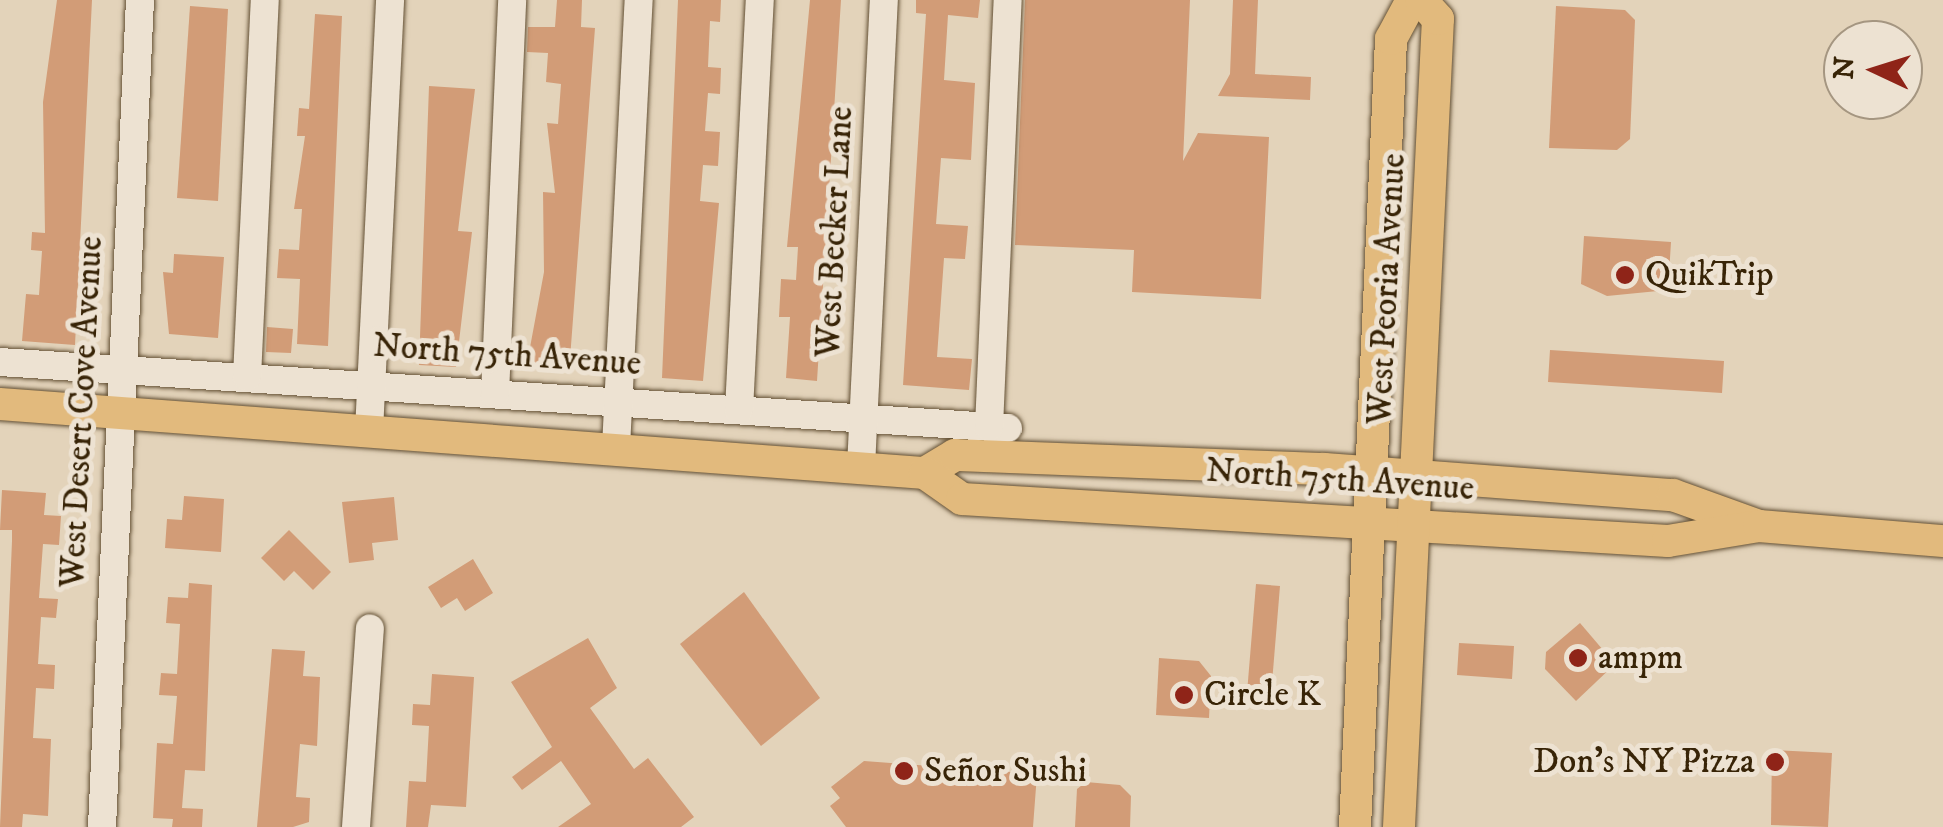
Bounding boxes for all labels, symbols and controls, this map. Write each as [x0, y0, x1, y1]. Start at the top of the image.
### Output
north arrow [1823, 20, 1923, 120]
text: N [1826, 55, 1863, 81]
street label: West Becker Lane [807, 105, 863, 359]
street label: West Peoria Avenue [1359, 152, 1415, 426]
street label: West Desert Cove Avenue [52, 235, 112, 589]
place label: QuikTrip [1645, 254, 1773, 296]
marker: QuikTrip [1614, 264, 1636, 286]
street label: North 75th Avenue [372, 325, 642, 385]
street label: North 75th Avenue [1205, 450, 1475, 510]
place label: ampm [1598, 637, 1683, 679]
marker: ampm [1567, 647, 1589, 669]
place label: Circle K [1204, 674, 1321, 716]
marker: Circle K [1173, 684, 1195, 706]
place label: Don's NY Pizza [1533, 741, 1755, 783]
place label: Señor Sushi [924, 750, 1087, 792]
marker: Don's NY Pizza [1764, 751, 1786, 773]
marker: Señor Sushi [893, 760, 915, 782]

